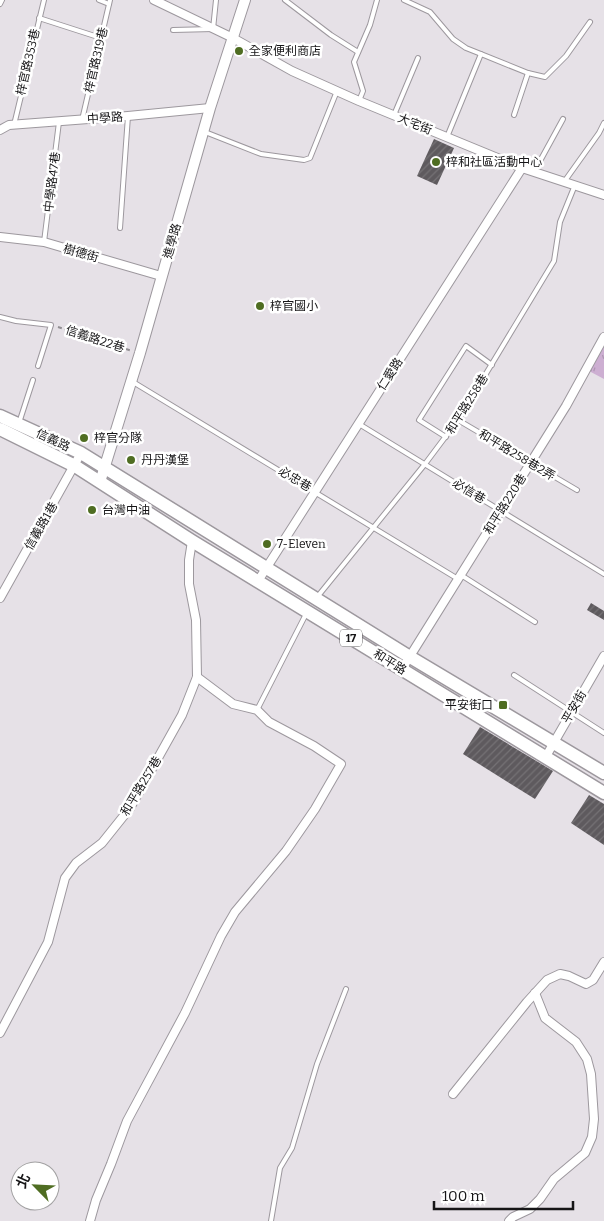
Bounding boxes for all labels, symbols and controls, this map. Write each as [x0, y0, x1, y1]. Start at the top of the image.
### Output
street label: 梓官路319巷 [82, 26, 110, 94]
street label: 梓官路353巷 [14, 27, 42, 97]
place label: 全家便利商店 [249, 44, 321, 58]
marker: 全家便利商店 [233, 45, 245, 57]
street label: 中學路 [87, 110, 123, 126]
street label: 大宅街 [396, 111, 434, 137]
street label: 中學路47巷 [41, 151, 63, 213]
place label: 梓和社區活動中心 [446, 155, 542, 169]
marker: 梓和社區活動中心 [430, 156, 442, 168]
street label: 進學路 [160, 222, 184, 260]
street label: 樹德街 [62, 241, 100, 265]
place label: 梓官國小 [270, 299, 318, 313]
marker: 梓官國小 [254, 300, 266, 312]
street label: 信義路22巷 [64, 323, 126, 355]
street label: 仁愛路 [374, 355, 406, 393]
street label: 和平路258巷 [443, 371, 491, 437]
street label: 信義路 [34, 426, 72, 454]
street label: 和平路258巷2弄 [476, 427, 558, 483]
place label: 梓官分隊 [94, 431, 142, 445]
marker: 梓官分隊 [78, 432, 90, 444]
place label: 丹丹漢堡 [141, 453, 189, 467]
marker: 丹丹漢堡 [125, 454, 137, 466]
street label: 必忠巷 [276, 464, 314, 494]
street label: 和平路220巷 [481, 471, 529, 537]
street label: 必信巷 [450, 476, 488, 506]
street label: 信義路1巷 [22, 500, 60, 552]
place label: 台灣中油 [102, 503, 150, 517]
marker: 台灣中油 [86, 504, 98, 516]
place label: 7-Eleven [277, 537, 326, 551]
marker: 7-Eleven [261, 538, 273, 550]
road number: 17 [340, 630, 362, 646]
street label: 和平路 [371, 647, 409, 677]
street label: 平安街 [559, 688, 589, 726]
place label: 平安街口 [445, 698, 493, 712]
marker: 平安街口 [497, 699, 509, 711]
street label: 和平路257巷 [118, 754, 164, 818]
north arrow [10, 1161, 60, 1211]
text: 北 [13, 1171, 34, 1191]
scale bar [434, 1178, 573, 1210]
text: 100 m [442, 1187, 485, 1205]

